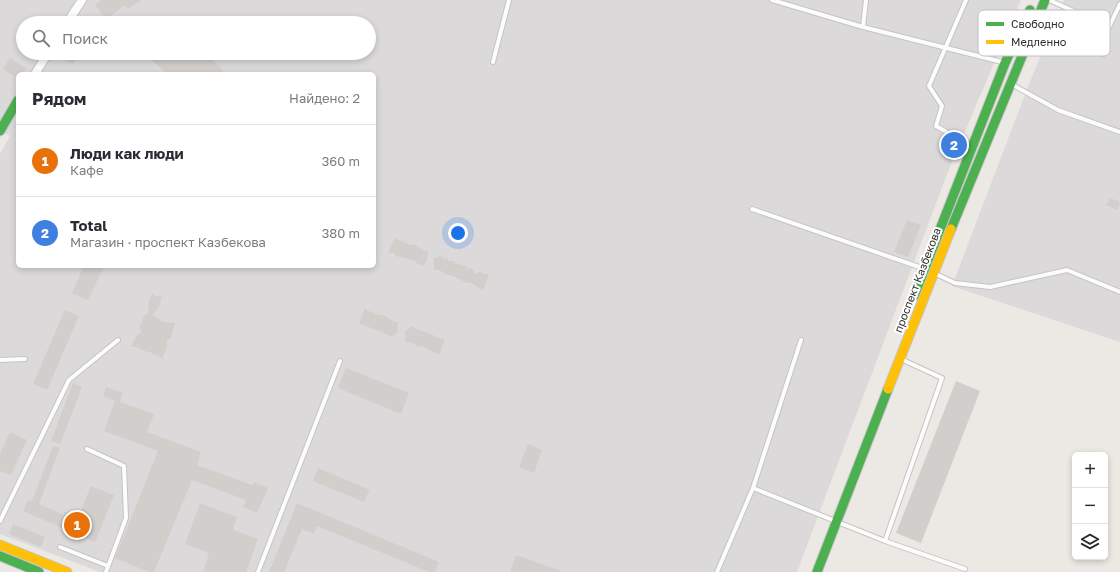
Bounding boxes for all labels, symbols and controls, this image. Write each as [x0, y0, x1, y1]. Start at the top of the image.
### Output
legend [978, 10, 1110, 56]
search box [16, 16, 376, 60]
text: Свободно [1011, 17, 1065, 30]
icon: search [30, 27, 52, 49]
text: Поиск [62, 29, 108, 47]
text: Медленно [1011, 35, 1067, 48]
text: Рядом [32, 88, 86, 109]
text: Найдено: 2 [289, 90, 360, 106]
pin: 2 [941, 130, 967, 160]
text: Люди как люди [70, 144, 184, 162]
text: 1 [42, 153, 48, 169]
text: 360 m [322, 153, 360, 169]
text: Кафе [70, 162, 103, 178]
text: Total [70, 216, 107, 234]
your location [448, 223, 468, 243]
text: 2 [41, 225, 49, 241]
text: 380 m [322, 225, 360, 241]
street label: проспект Казбекова [891, 226, 943, 334]
text: Магазин · проспект Казбекова [70, 234, 266, 250]
map controls [1072, 452, 1108, 560]
button: + [1072, 452, 1108, 488]
button: − [1072, 488, 1108, 524]
pin: 1 [64, 510, 90, 540]
button: layers [1072, 524, 1108, 560]

